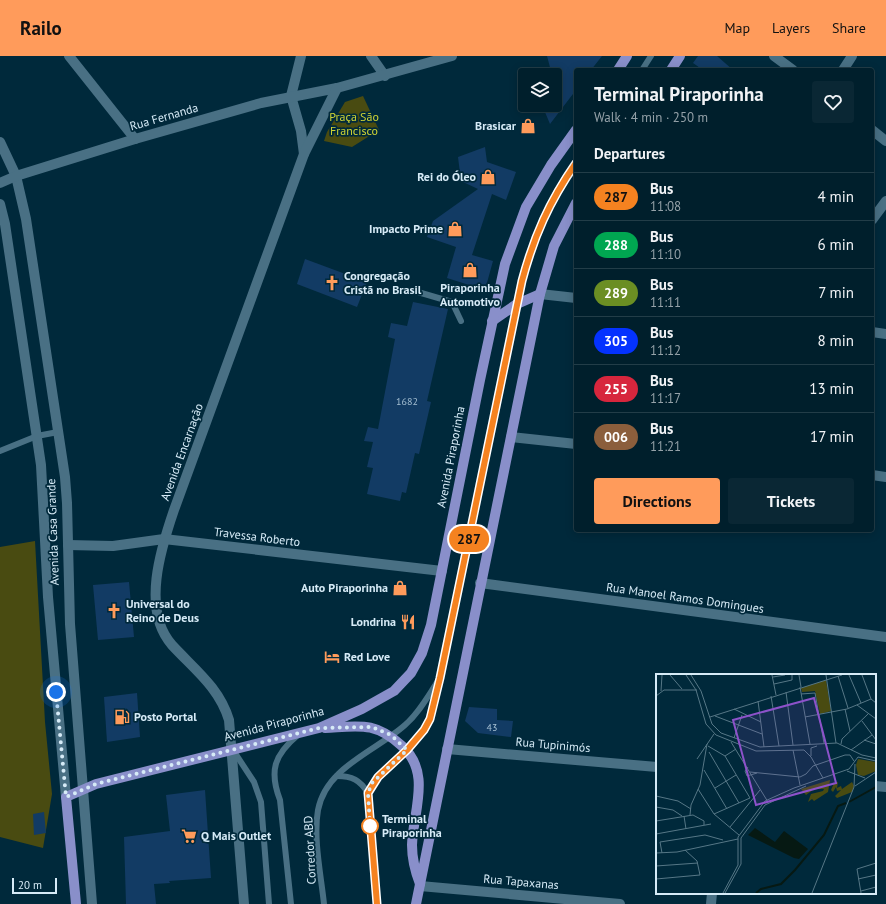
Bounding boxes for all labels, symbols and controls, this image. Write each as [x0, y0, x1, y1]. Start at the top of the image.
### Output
text: Railo [20, 16, 62, 40]
text: Map [724, 19, 750, 37]
text: Layers [772, 19, 810, 37]
text: Share [832, 19, 866, 37]
map controls [518, 68, 562, 112]
button: layers [518, 68, 562, 112]
button: heart [812, 81, 854, 123]
text: Terminal Piraporinha [594, 82, 764, 106]
street label: Rua Fernanda [128, 100, 200, 133]
park label: Praça São Francisco [329, 109, 379, 138]
text: Walk · 4 min · 250 m [594, 109, 708, 126]
shop icon: Brasicar [519, 117, 537, 135]
place label: Brasicar [475, 118, 517, 133]
text: Departures [594, 144, 665, 163]
shop icon: Rei do Óleo [479, 168, 497, 186]
place label: Rei do Óleo [417, 169, 477, 184]
text: Bus [650, 179, 673, 198]
text: 4 min [817, 187, 854, 206]
text: 287 [604, 188, 628, 206]
text: 11:08 [650, 198, 681, 215]
shop icon: Impacto Prime [446, 220, 464, 238]
place label: Impacto Prime [369, 221, 443, 236]
text: Bus [650, 227, 673, 246]
text: 6 min [817, 235, 854, 254]
text: 288 [604, 236, 628, 254]
text: 11:10 [650, 246, 681, 263]
shop icon: Piraporinha Automotivo [461, 261, 479, 279]
place label: Congregação Cristã no Brasil [344, 268, 422, 297]
church icon: Congregação Cristã no Brasil [323, 274, 341, 292]
text: Bus [650, 275, 673, 294]
place label: Piraporinha Automotivo [440, 280, 500, 309]
text: 7 min [818, 283, 854, 302]
text: 289 [604, 284, 628, 302]
text: 11:11 [650, 294, 681, 311]
text: Bus [650, 323, 673, 342]
text: 8 min [817, 331, 854, 350]
text: 305 [604, 332, 628, 350]
text: 11:12 [650, 342, 681, 359]
text: Bus [650, 371, 673, 390]
text: 13 min [809, 379, 854, 398]
text: 255 [604, 380, 628, 398]
text: 11:17 [650, 390, 681, 407]
house number: 1682 [396, 395, 418, 408]
street label: Avenida Encarnação [157, 401, 206, 503]
street label: Avenida Piraporinha [433, 405, 468, 509]
text: Bus [650, 419, 673, 438]
text: 17 min [810, 427, 854, 446]
text: 006 [604, 428, 628, 446]
text: 11:21 [650, 438, 681, 455]
street label: Avenida Casa Grande [43, 478, 62, 586]
button: Directions [594, 478, 720, 524]
button: Tickets [728, 478, 854, 524]
street label: Travessa Roberto [213, 524, 301, 549]
line badge: 287 [446, 526, 492, 552]
text: 287 [457, 530, 481, 548]
shop icon: Auto Piraporinha [391, 579, 409, 597]
street label: Rua Manoel Ramos Domingues [605, 579, 765, 616]
place label: Auto Piraporinha [301, 580, 388, 595]
place label: Universal do Reino de Deus [126, 596, 199, 625]
church icon: Universal do Reino de Deus [105, 602, 123, 620]
restaurant icon: Londrina [399, 613, 417, 631]
place label: Londrina [351, 614, 396, 629]
hotel icon: Red Love [323, 648, 341, 666]
place label: Red Love [344, 649, 390, 664]
inset map [656, 674, 876, 894]
your location [46, 682, 66, 702]
street label: Avenida Piraporinha [222, 703, 326, 744]
fuel station icon: Posto Portal [113, 708, 131, 726]
place label: Posto Portal [134, 709, 197, 724]
house number: 43 [487, 721, 497, 734]
street label: Rua Tupinimós [515, 734, 591, 755]
place label: Terminal Piraporinha [382, 811, 442, 840]
street label: Corredor ABD [300, 815, 319, 885]
marker: Terminal Piraporinha [361, 817, 379, 835]
supermarket icon: Q Mais Outlet [180, 827, 198, 845]
place label: Q Mais Outlet [201, 828, 272, 843]
street label: Rua Tapaxanas [483, 871, 559, 892]
scale bar [12, 876, 57, 895]
text: 20 m [18, 878, 42, 892]

